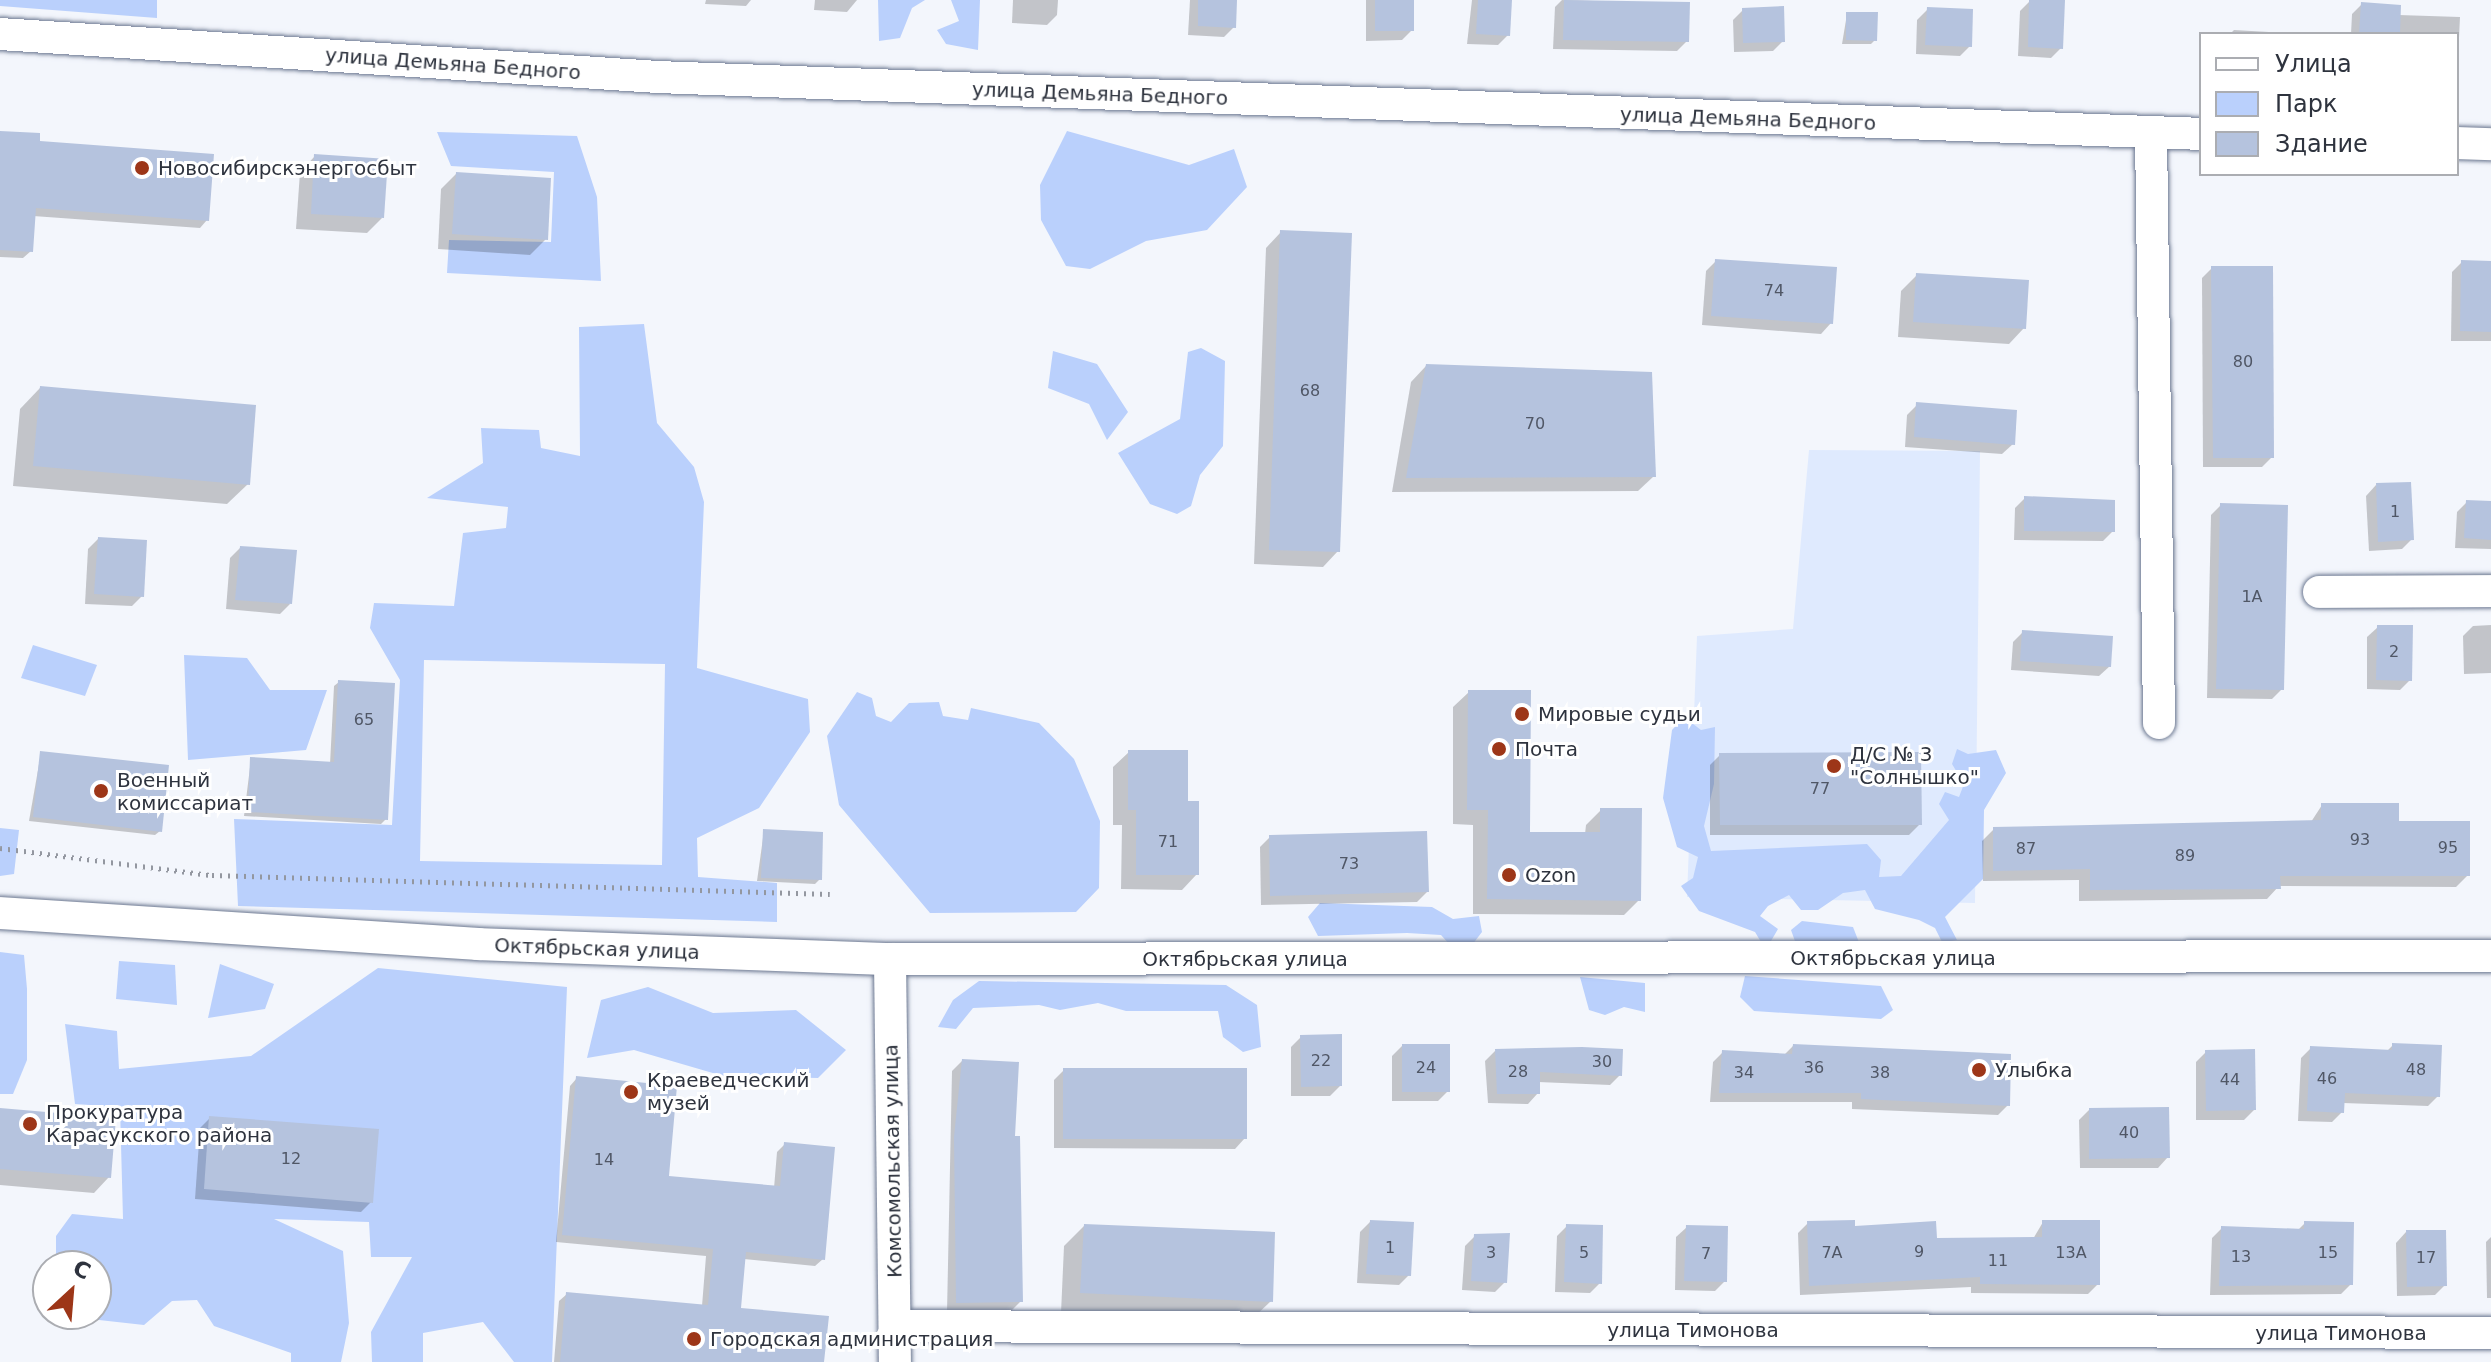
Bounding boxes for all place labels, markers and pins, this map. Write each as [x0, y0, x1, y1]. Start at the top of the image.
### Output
place label: Новосибирскэнергосбыт [158, 156, 417, 180]
marker: Новосибирскэнергосбыт [133, 159, 151, 177]
place label: Мировые судьи [1538, 702, 1701, 726]
marker: Мировые судьи [1513, 705, 1531, 723]
place label: Почта [1515, 737, 1578, 761]
marker: Почта [1490, 740, 1508, 758]
place label: Д/С № 3 "Солнышко" [1850, 742, 1979, 789]
marker: Д/С № 3 "Солнышко" [1825, 757, 1843, 775]
place label: Военный комиссариат [117, 768, 253, 815]
marker: Военный комиссариат [92, 782, 110, 800]
place label: Ozon [1525, 863, 1576, 887]
marker: Ozon [1500, 866, 1518, 884]
place label: Улыбка [1995, 1058, 2072, 1082]
marker: Улыбка [1970, 1061, 1988, 1079]
place label: Краеведческий музей [647, 1068, 810, 1115]
marker: Краеведческий музей [622, 1083, 640, 1101]
place label: Прокуратура Карасукского района [46, 1100, 272, 1147]
marker: Прокуратура Карасукского района [21, 1115, 39, 1133]
place label: Городская администрация [710, 1327, 993, 1351]
marker: Городская администрация [685, 1330, 703, 1348]

